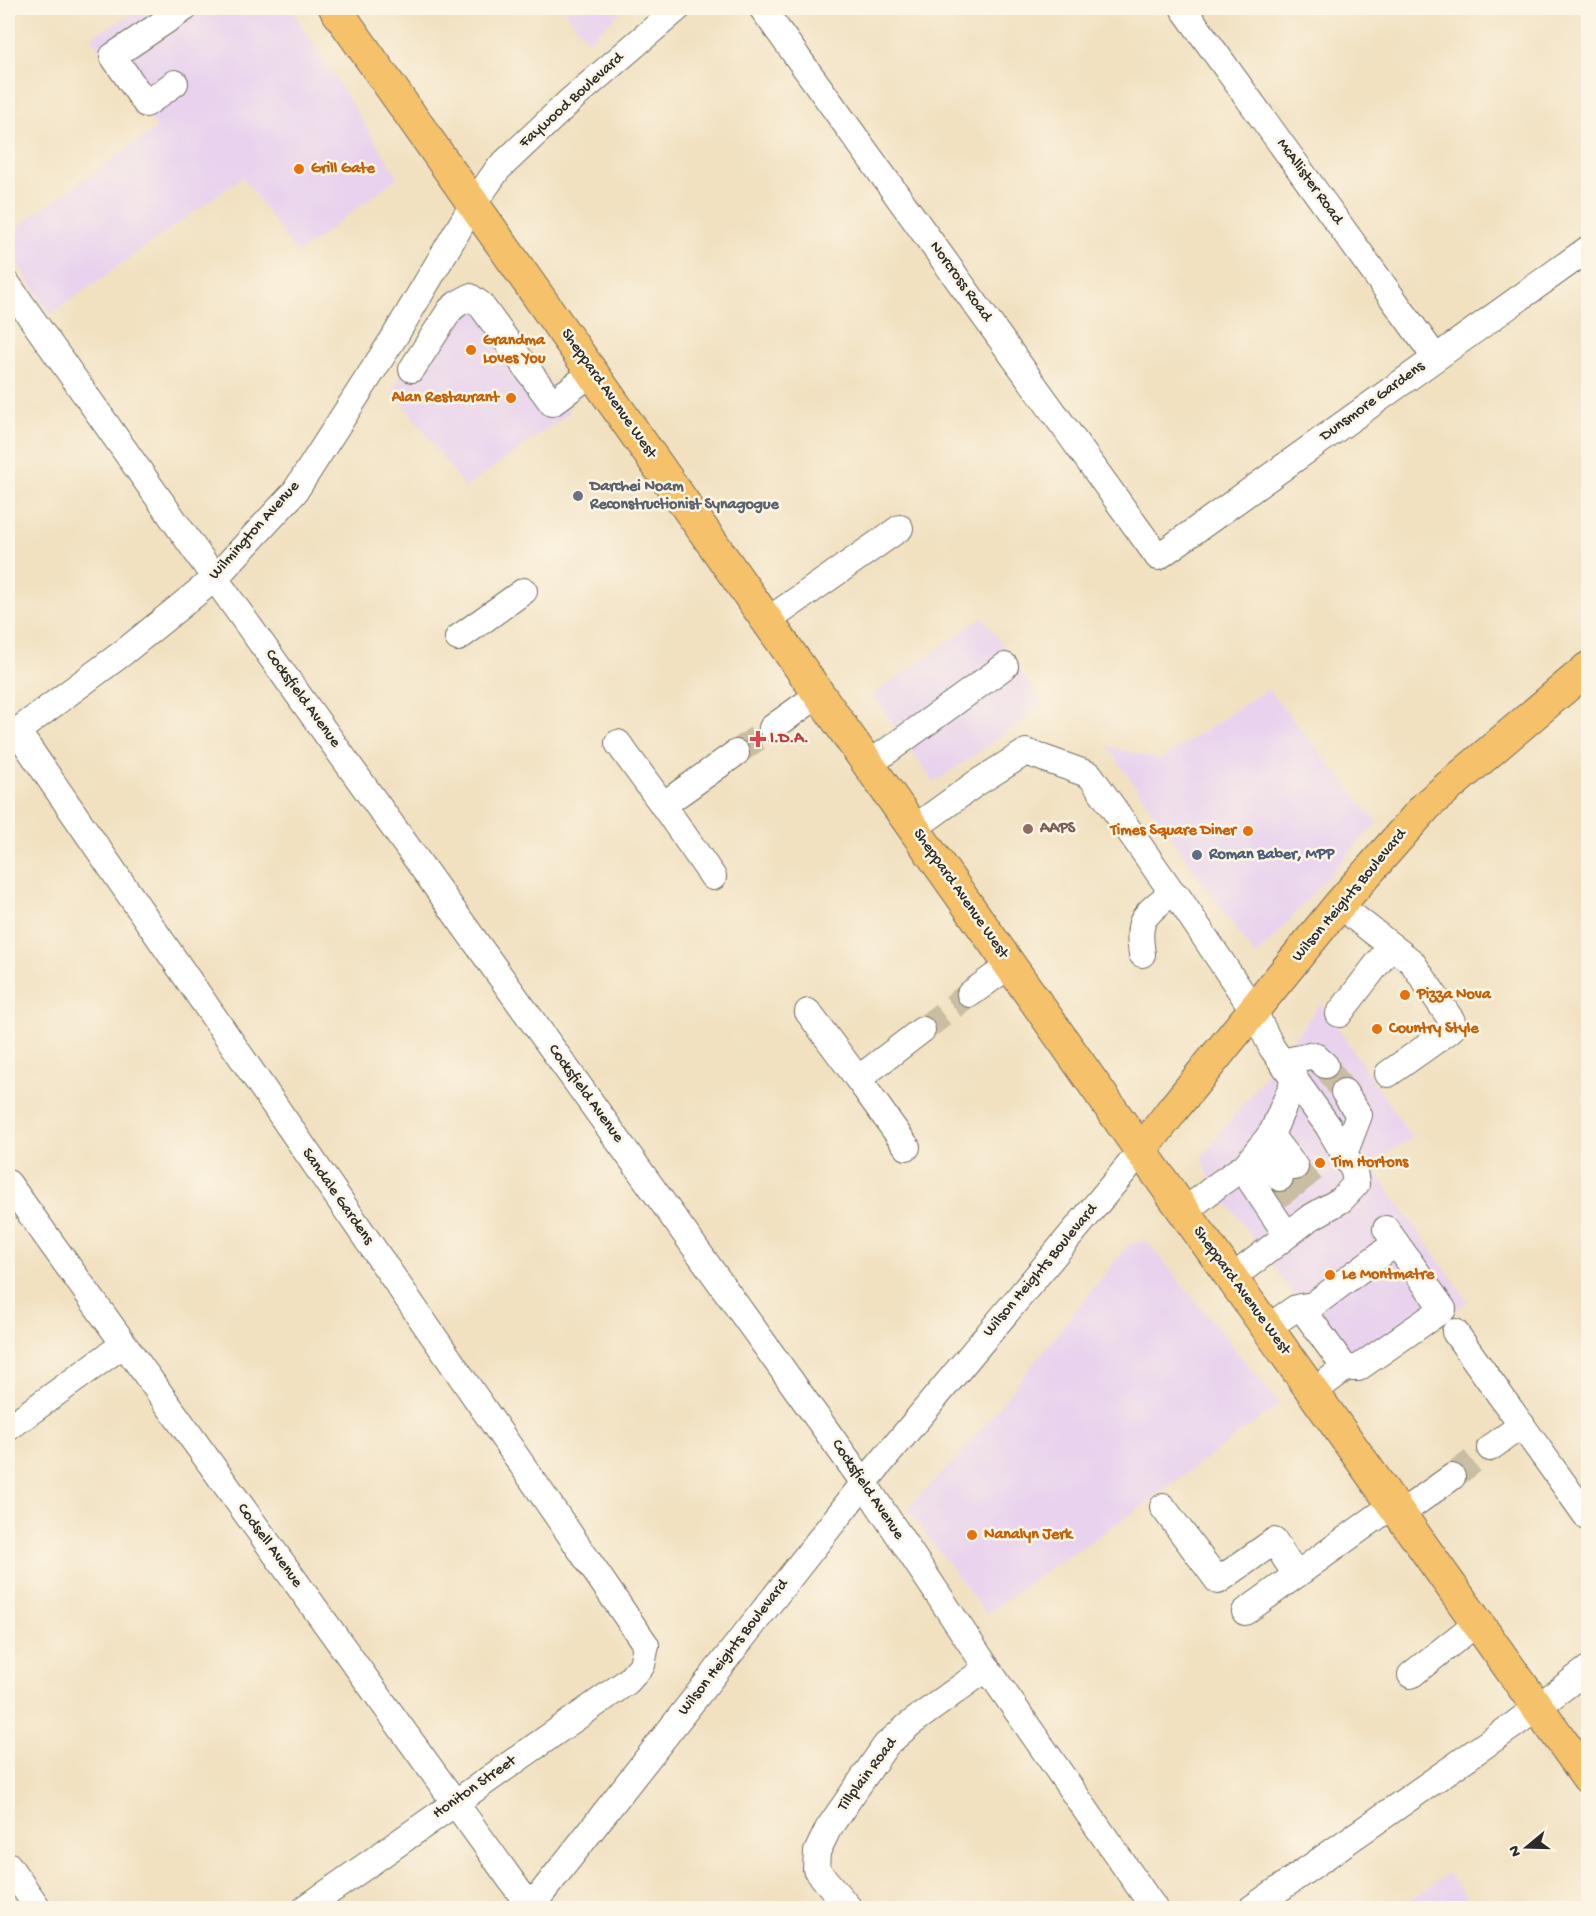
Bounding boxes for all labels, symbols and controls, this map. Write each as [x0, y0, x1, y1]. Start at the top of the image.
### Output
street label: Faywood Boulevard [515, 48, 629, 154]
street label: McAllister Road [1271, 135, 1347, 230]
place label: Grill Gate [311, 160, 376, 179]
marker: Grill Gate [292, 162, 306, 176]
street label: Norcross Road [925, 238, 996, 327]
street label: Sheppard Avenue West [556, 326, 661, 464]
place label: Grandma Loves You [483, 332, 546, 369]
marker: Grandma Loves You [464, 343, 478, 357]
street label: Dunsmore Gardens [1316, 357, 1430, 447]
place label: Alan Restaurant [391, 389, 500, 408]
marker: Alan Restaurant [504, 391, 518, 405]
street label: Wilmington Avenue [206, 477, 305, 584]
place label: Darchei Noam Reconstructionist Synagogue [588, 478, 779, 515]
marker: Darchei Noam Reconstructionist Synagogue [571, 489, 585, 503]
street label: Cocksfield Avenue [260, 646, 344, 752]
place label: I.D.A. [770, 730, 809, 749]
marker: I.D.A. [751, 732, 765, 746]
place label: AAPS [1039, 820, 1076, 839]
marker: AAPS [1021, 822, 1035, 836]
place label: Times Square Diner [1109, 822, 1238, 841]
marker: Times Square Diner [1241, 824, 1255, 838]
street label: Wilson Heights Boulevard [1289, 824, 1412, 966]
street label: Sheppard Avenue West [908, 826, 1013, 964]
place label: Roman Baber, MPP [1208, 846, 1335, 865]
marker: Roman Baber, MPP [1190, 848, 1204, 862]
place label: Pizza Nova [1416, 986, 1492, 1005]
marker: Pizza Nova [1398, 988, 1412, 1002]
place label: Country Style [1388, 1020, 1479, 1039]
marker: Country Style [1370, 1022, 1384, 1036]
street label: Cocksfield Avenue [543, 1041, 627, 1147]
street label: Sandale Gardens [297, 1145, 378, 1250]
place label: Tim Hortons [1330, 1154, 1409, 1173]
marker: Tim Hortons [1313, 1156, 1327, 1170]
street label: Wilson Heights Boulevard [980, 1199, 1103, 1341]
street label: Sheppard Avenue West [1188, 1223, 1295, 1360]
place label: Le Montmatre [1342, 1266, 1435, 1285]
marker: Le Montmatre [1323, 1268, 1337, 1282]
street label: Cocksfield Avenue [826, 1436, 908, 1544]
street label: Codsell Avenue [232, 1500, 306, 1592]
place label: Nanalyn Jerk [984, 1526, 1074, 1545]
marker: Nanalyn Jerk [965, 1528, 979, 1542]
street label: Wilson Heights Boulevard [675, 1575, 794, 1720]
street label: Tillplain Road [834, 1733, 903, 1816]
street label: Honiton Street [430, 1751, 522, 1824]
north arrow [1497, 1817, 1557, 1877]
text: N [1505, 1842, 1527, 1859]

